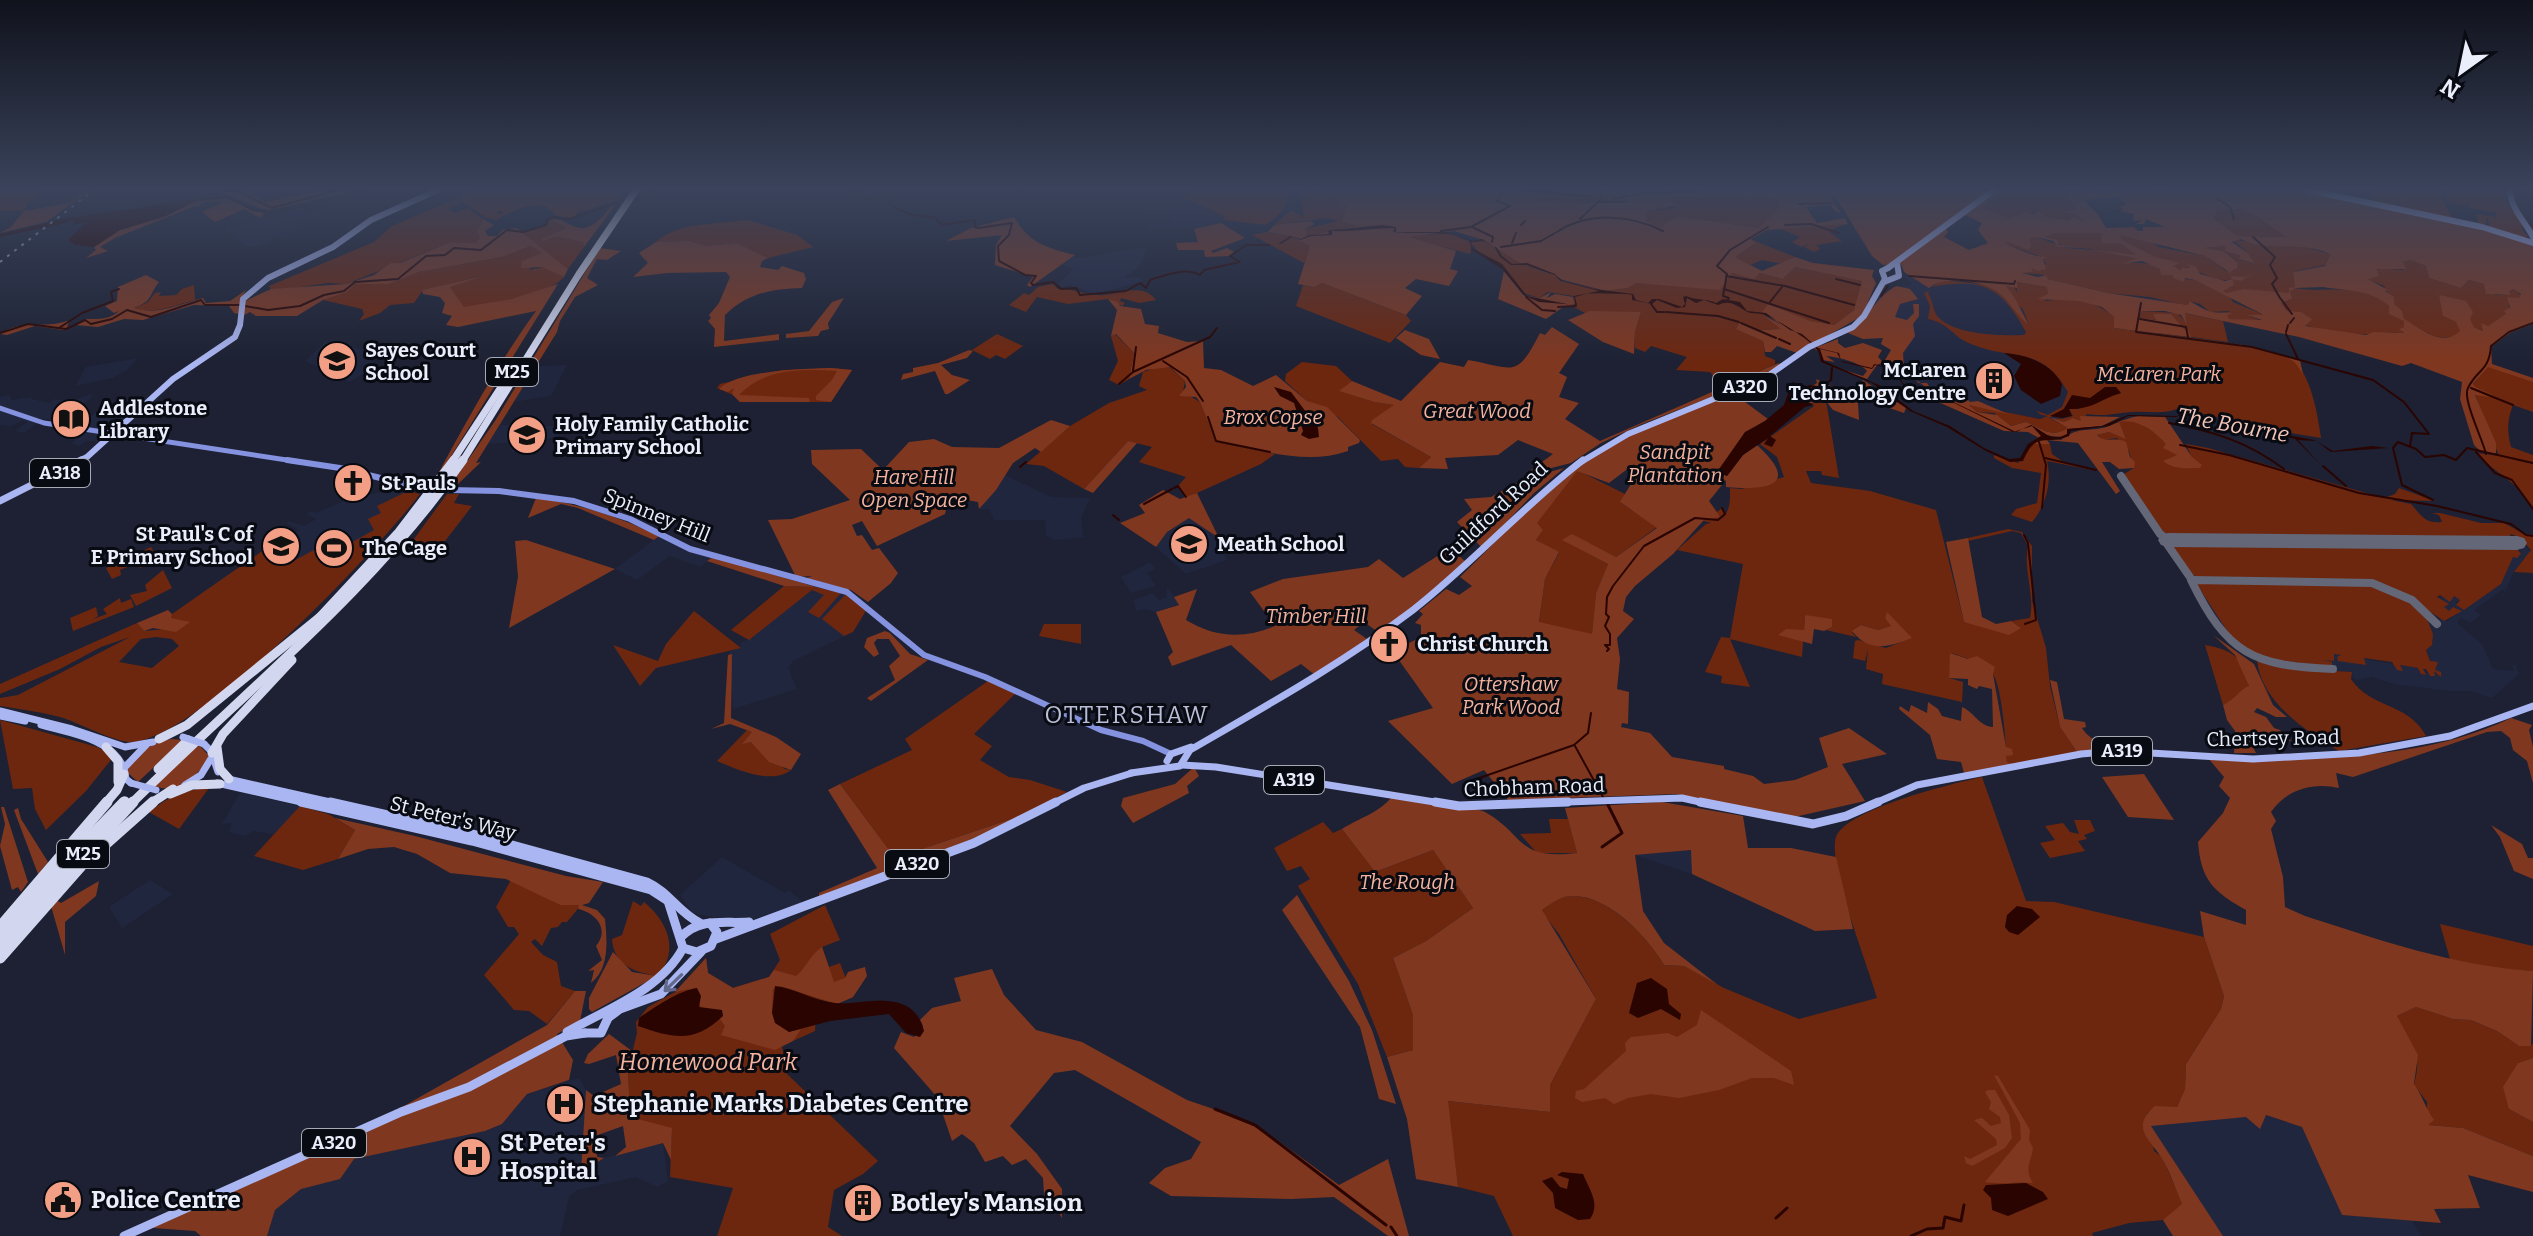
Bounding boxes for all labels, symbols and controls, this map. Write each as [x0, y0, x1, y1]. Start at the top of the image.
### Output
north arrow [2421, 32, 2501, 112]
text: N [2436, 72, 2465, 104]
place label: Sayes Court School [365, 338, 476, 385]
school or university icon: Sayes Court School [316, 340, 358, 382]
road number: M25 [486, 358, 538, 386]
place label: McLaren Technology Centre [1788, 358, 1966, 405]
building icon: McLaren Technology Centre [1973, 360, 2015, 402]
park label: McLaren Park [2097, 362, 2221, 386]
road number: A320 [1713, 373, 1777, 401]
place label: Addlestone Library [99, 396, 207, 443]
library icon: Addlestone Library [50, 398, 92, 440]
park label: Great Wood [1423, 399, 1531, 423]
water label: The Bourne [2175, 402, 2291, 448]
park label: Brox Copse [1223, 405, 1323, 429]
place label: Holy Family Catholic Primary School [555, 412, 749, 459]
school or university icon: Holy Family Catholic Primary School [506, 414, 548, 456]
park label: Sandpit Plantation [1627, 440, 1723, 487]
street label: Guildford Road [1434, 456, 1552, 570]
road number: A318 [30, 459, 90, 487]
church icon: St Pauls [332, 462, 374, 504]
park label: Hare Hill Open Space [861, 465, 967, 512]
place label: St Pauls [381, 471, 456, 495]
street label: Spinney Hill [600, 483, 714, 547]
place label: St Paul's C of E Primary School [91, 522, 255, 569]
school or university icon: Meath School [1168, 523, 1210, 565]
school or university icon: St Paul's C of E Primary School [260, 525, 302, 567]
sports icon: The Cage [313, 527, 355, 569]
place label: Meath School [1217, 532, 1345, 556]
place label: The Cage [362, 536, 447, 560]
park label: Timber Hill [1266, 604, 1366, 628]
church icon: Christ Church [1368, 623, 1410, 665]
place label: Christ Church [1417, 632, 1549, 656]
park label: Ottershaw Park Wood [1462, 672, 1561, 719]
district label: OTTERSHAW [1045, 701, 1209, 729]
street label: Chertsey Road [2206, 725, 2340, 751]
road number: A319 [2092, 737, 2152, 765]
road number: A319 [1264, 766, 1324, 794]
street label: Chobham Road [1463, 773, 1605, 801]
street label: St Peter's Way [387, 791, 519, 845]
road number: M25 [57, 840, 109, 868]
road number: A320 [885, 850, 949, 878]
park label: The Rough [1359, 870, 1455, 894]
one-way arrow [663, 973, 683, 992]
park label: Homewood Park [619, 1048, 798, 1076]
hospital icon: Stephanie Marks Diabetes Centre [544, 1083, 586, 1125]
place label: Stephanie Marks Diabetes Centre [593, 1090, 969, 1118]
road number: A320 [302, 1129, 366, 1157]
place label: St Peter's Hospital [500, 1129, 606, 1185]
hospital icon: St Peter's Hospital [451, 1136, 493, 1178]
public building icon: Police Centre [42, 1179, 84, 1221]
building icon: Botley's Mansion [842, 1182, 884, 1224]
place label: Police Centre [91, 1186, 241, 1214]
place label: Botley's Mansion [891, 1189, 1083, 1217]

